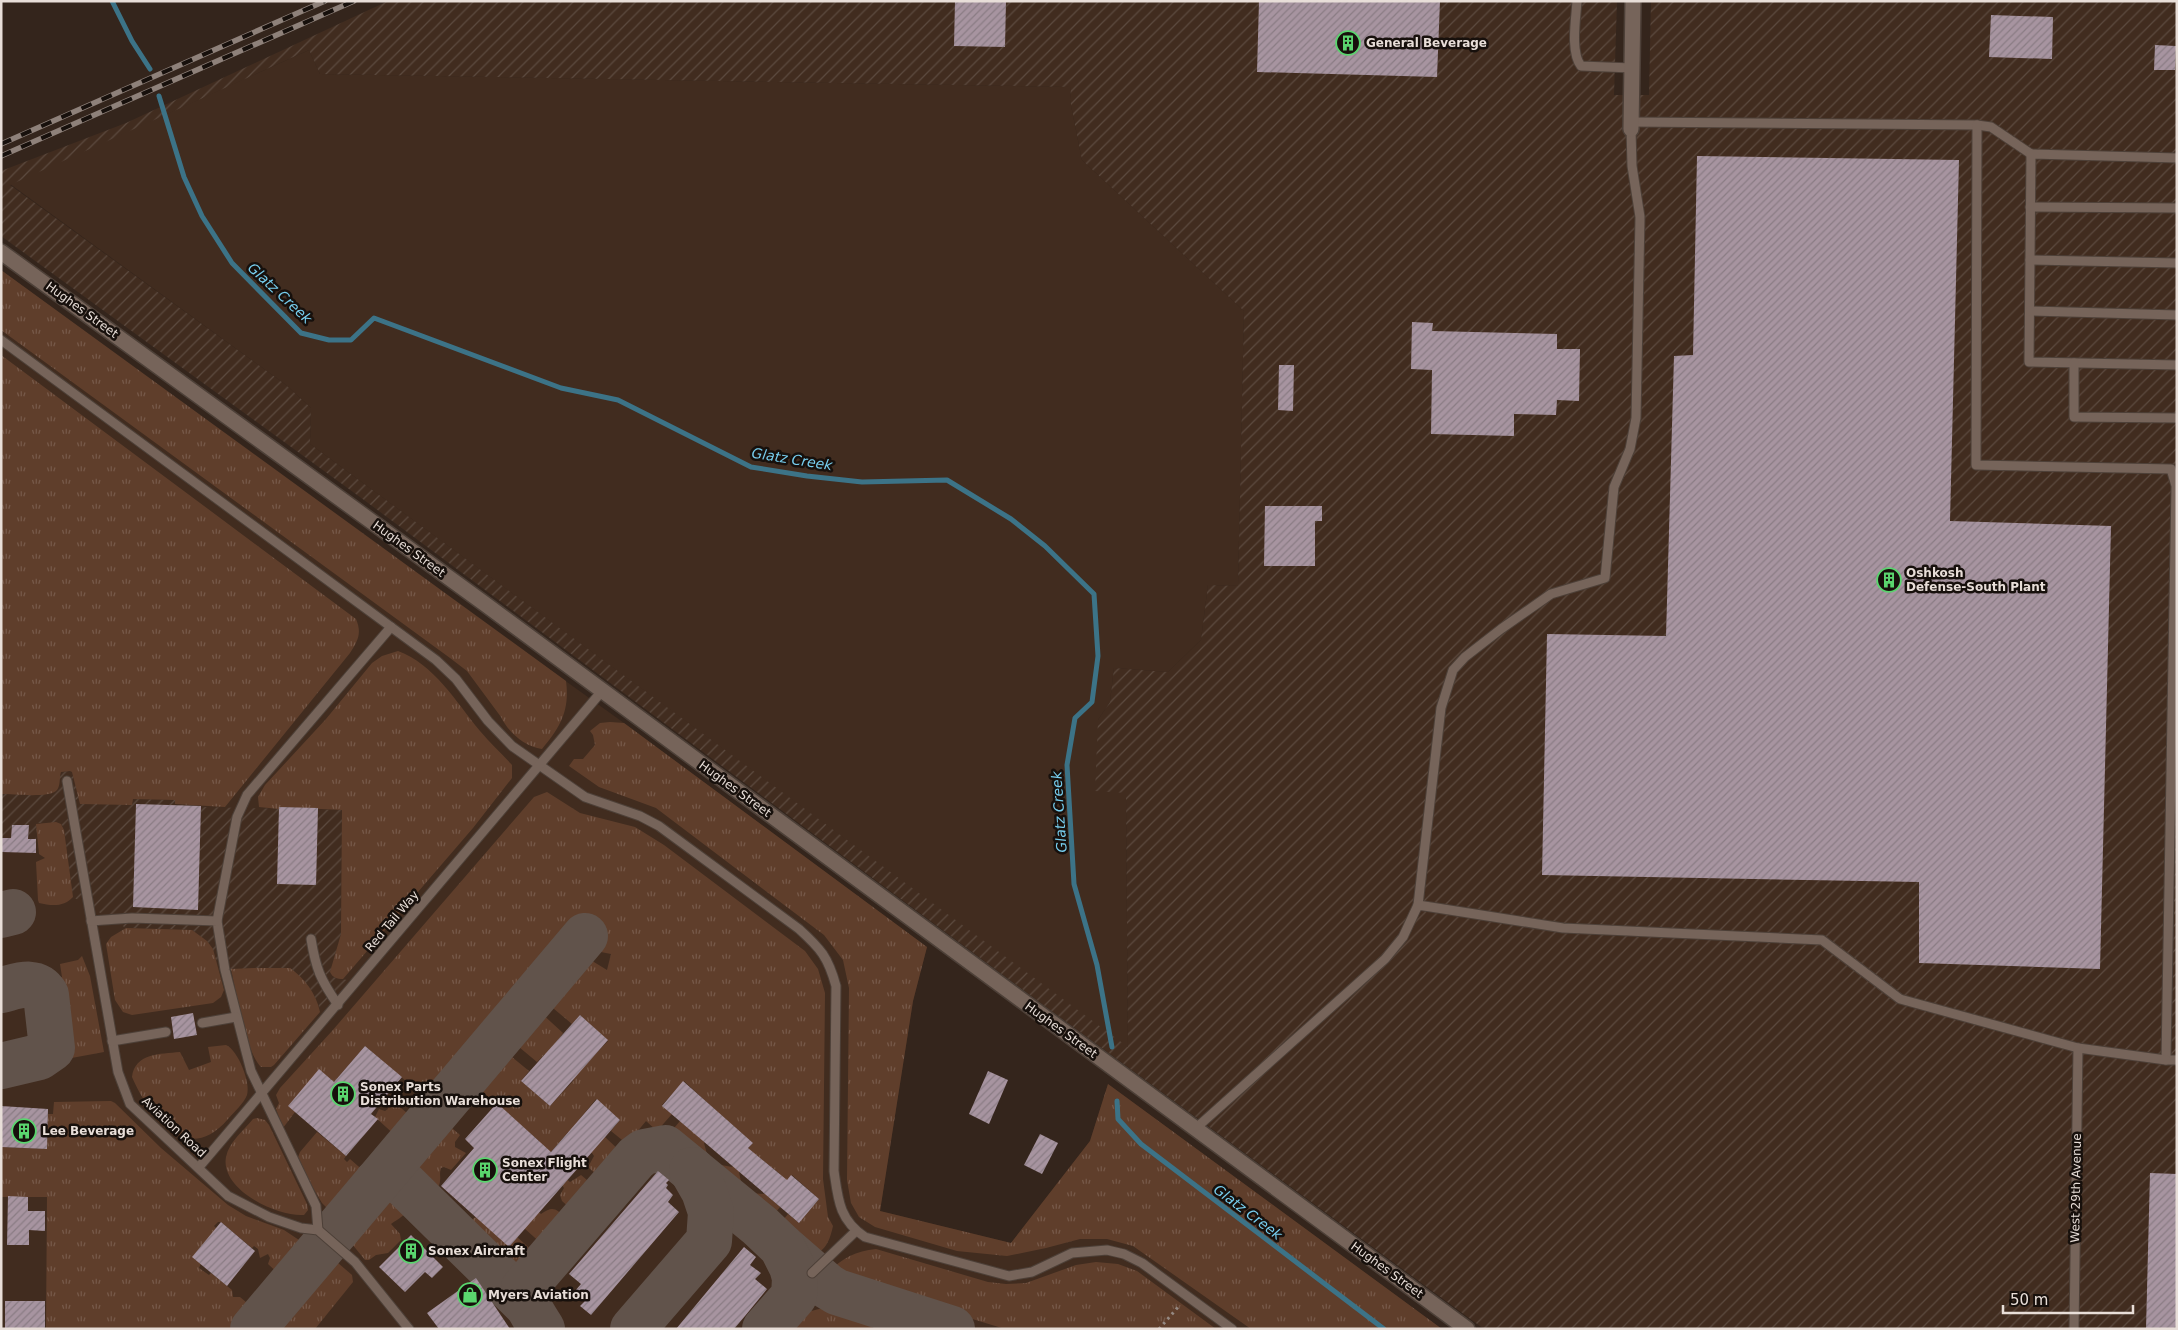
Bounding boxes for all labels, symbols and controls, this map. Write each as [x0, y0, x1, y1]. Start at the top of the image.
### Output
building icon: General Beverage [1335, 30, 1361, 56]
place label: General Beverage [1366, 36, 1487, 50]
water label: Glatz Creek [245, 259, 316, 327]
street label: Hughes Street [43, 279, 121, 341]
water label: Glatz Creek [751, 445, 834, 473]
street label: Hughes Street [370, 518, 448, 580]
place label: Oshkosh Defense-South Plant [1906, 566, 2046, 594]
building icon: Oshkosh Defense-South Plant [1876, 567, 1902, 593]
street label: Hughes Street [696, 758, 774, 820]
water label: Glatz Creek [1048, 770, 1070, 853]
street label: Red Tail Way [362, 888, 422, 954]
street label: Hughes Street [1022, 999, 1100, 1061]
place label: Sonex Parts Distribution Warehouse [360, 1080, 521, 1108]
building icon: Sonex Parts Distribution Warehouse [330, 1081, 356, 1107]
street label: Aviation Road [139, 1094, 209, 1160]
building icon: Lee Beverage [11, 1118, 37, 1144]
place label: Lee Beverage [42, 1124, 134, 1138]
street label: West 29th Avenue [2068, 1133, 2084, 1243]
place label: Sonex Flight Center [502, 1156, 587, 1184]
building icon: Sonex Flight Center [472, 1157, 498, 1183]
water label: Glatz Creek [1211, 1181, 1286, 1243]
building icon: Sonex Aircraft [398, 1238, 424, 1264]
street label: Hughes Street [1348, 1239, 1426, 1301]
place label: Sonex Aircraft [428, 1244, 525, 1258]
shop icon: Myers Aviation [457, 1282, 483, 1308]
scale bar [2003, 1282, 2133, 1314]
place label: Myers Aviation [488, 1288, 589, 1302]
text: 50 m [2010, 1291, 2048, 1309]

